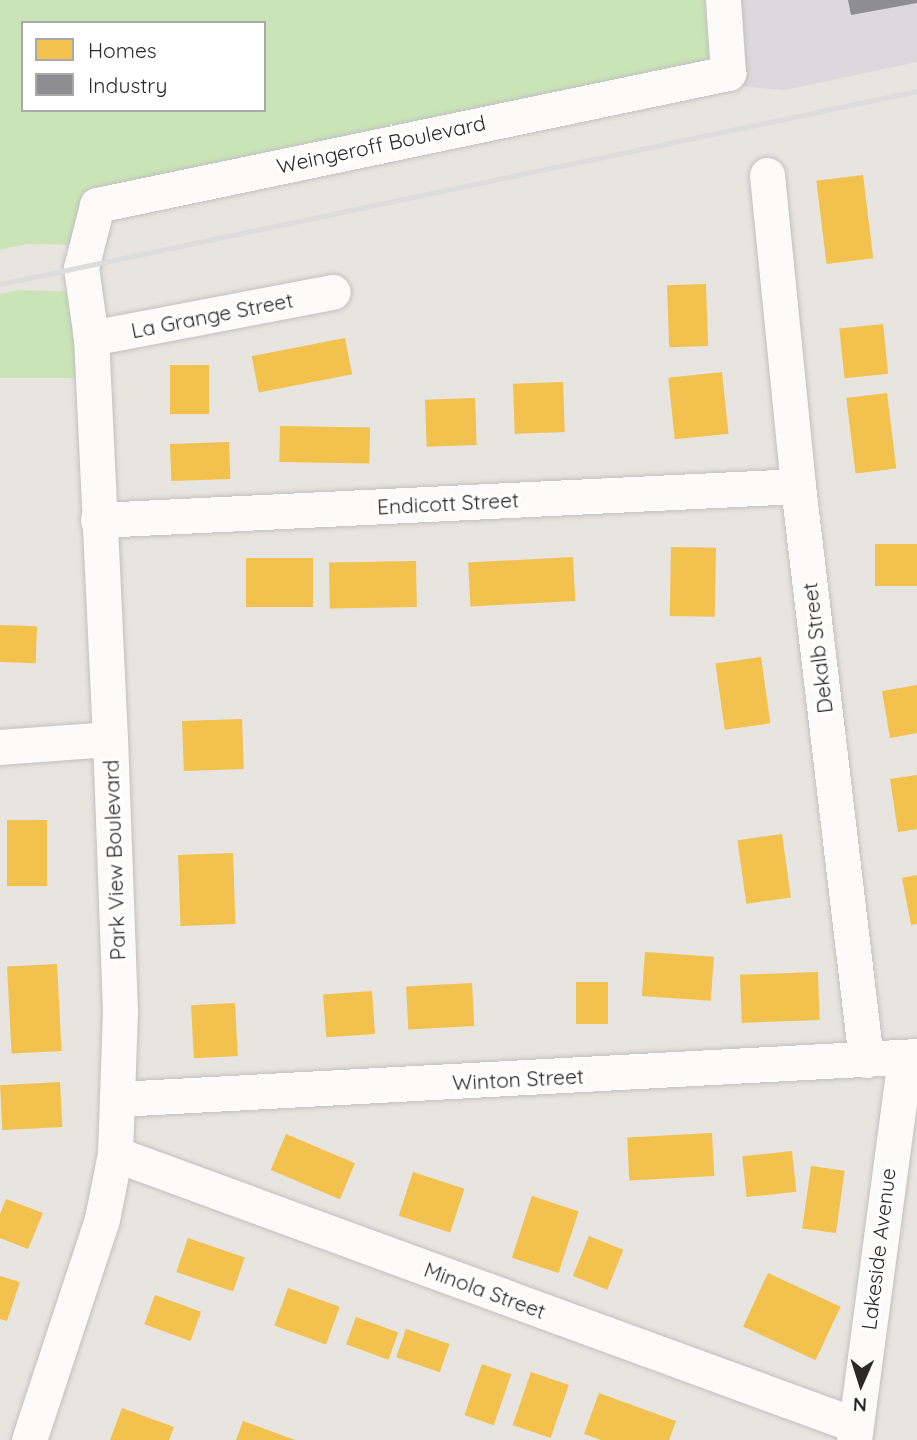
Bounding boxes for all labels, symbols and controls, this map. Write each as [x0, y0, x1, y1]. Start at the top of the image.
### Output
legend [21, 21, 266, 112]
text: Homes [88, 37, 157, 63]
text: Industry [88, 72, 167, 98]
street label: Weingeroff Boulevard [274, 110, 488, 178]
street label: La Grange Street [129, 287, 295, 343]
street label: Endicott Street [376, 487, 520, 519]
street label: Dekalb Street [796, 581, 838, 715]
street label: Park View Boulevard [98, 759, 130, 961]
street label: Winton Street [451, 1063, 585, 1095]
street label: Lakeside Avenue [856, 1167, 900, 1331]
street label: Minola Street [421, 1256, 549, 1324]
north arrow [826, 1349, 896, 1419]
text: N [852, 1393, 868, 1417]

